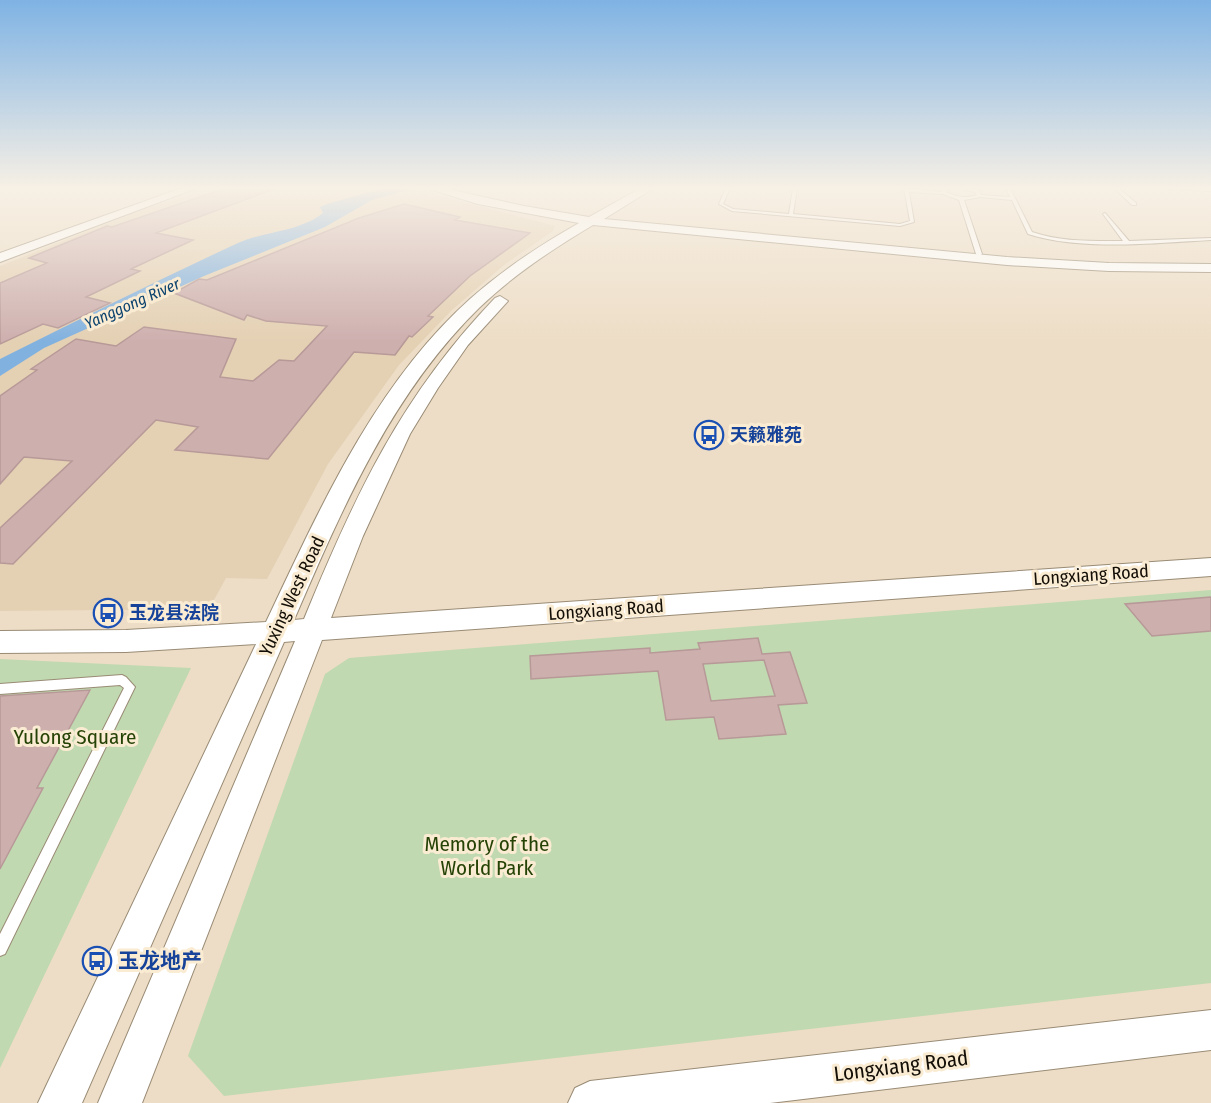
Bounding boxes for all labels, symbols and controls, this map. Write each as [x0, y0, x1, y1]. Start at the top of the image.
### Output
water label: Yanggong River [82, 274, 183, 333]
bus stop icon: 天籁雅苑 [693, 419, 725, 451]
place label: 天籁雅苑 [730, 424, 802, 446]
street label: Yuxing West Road [255, 533, 329, 659]
street label: Longxiang Road [1033, 560, 1149, 590]
street label: Longxiang Road [548, 595, 664, 625]
bus stop icon: 玉龙县法院 [92, 597, 124, 629]
place label: 玉龙县法院 [129, 602, 219, 624]
park label: Yulong Square [14, 724, 136, 750]
park label: Memory of the World Park [425, 831, 549, 881]
bus stop icon: 玉龙地产 [81, 945, 113, 977]
place label: 玉龙地产 [118, 948, 202, 974]
street label: Longxiang Road [832, 1045, 970, 1087]

